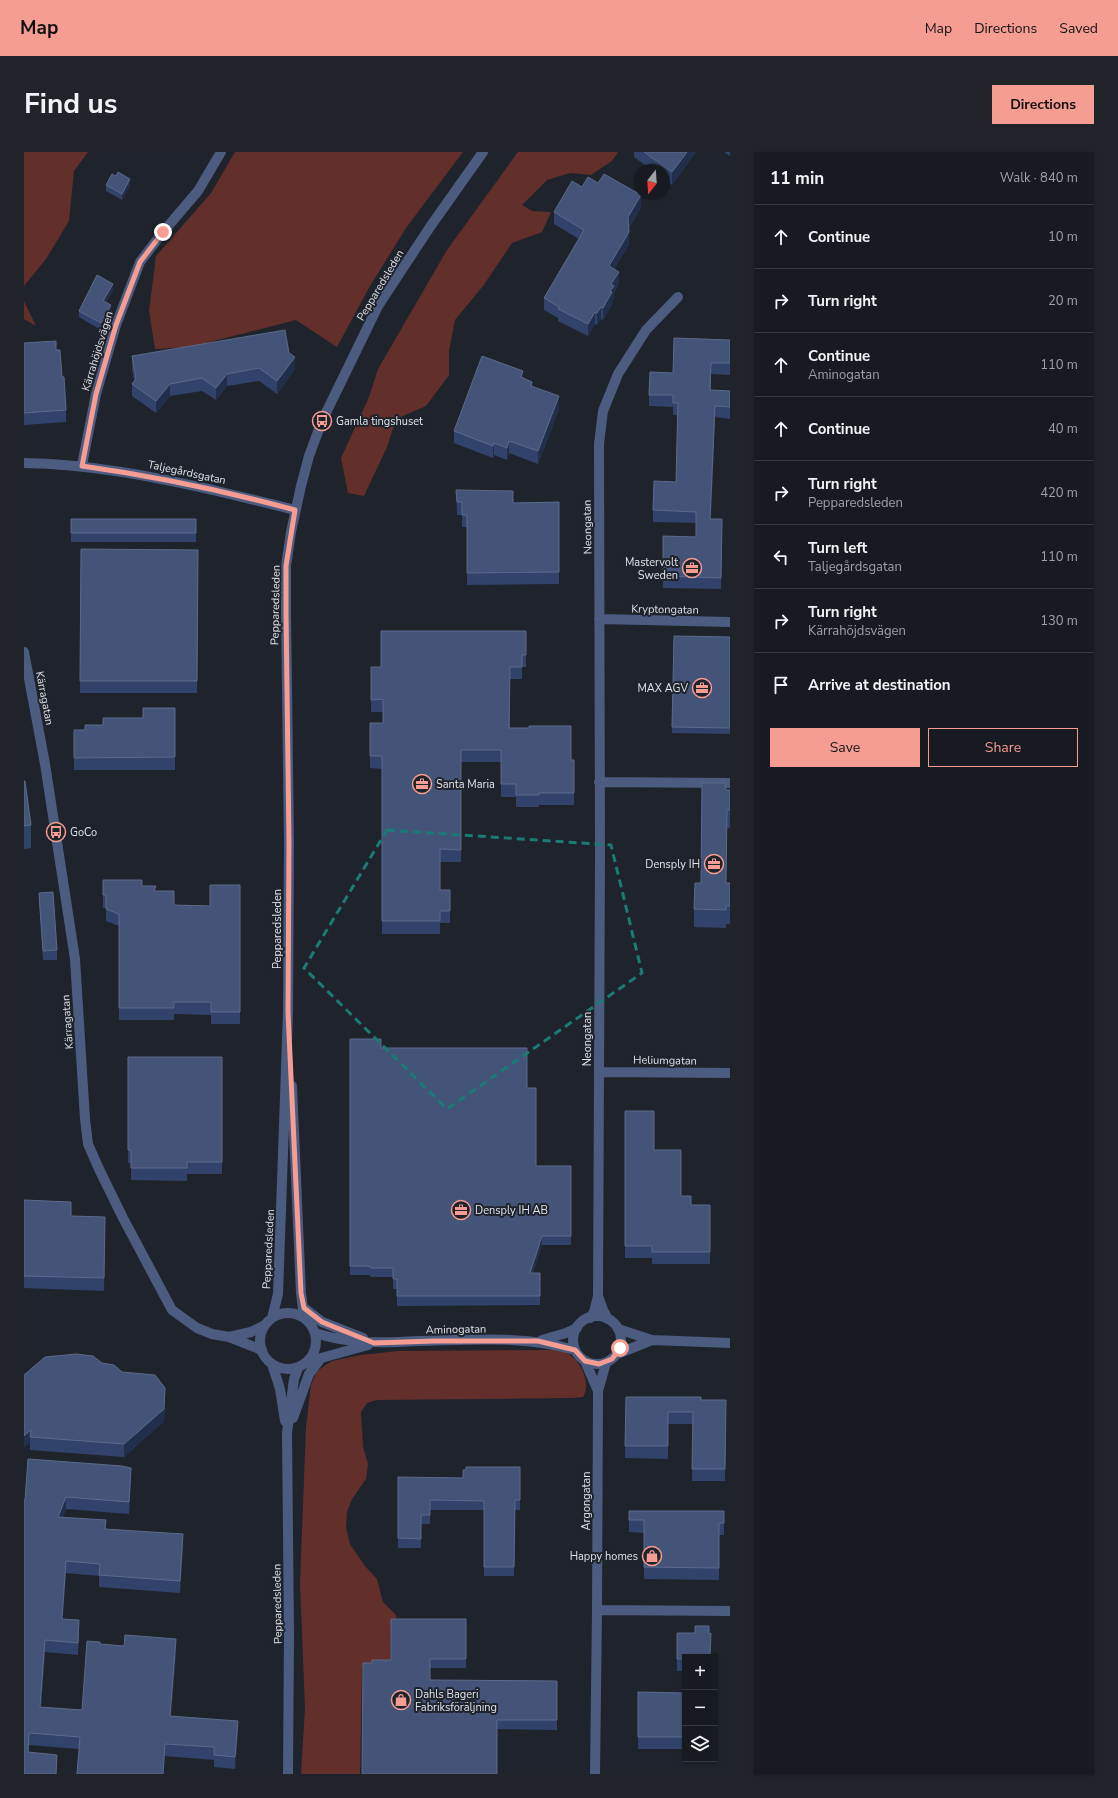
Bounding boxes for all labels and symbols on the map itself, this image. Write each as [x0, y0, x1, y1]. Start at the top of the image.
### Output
north arrow [634, 164, 670, 200]
route end [154, 223, 172, 241]
street label: Pepparedsleden [353, 247, 408, 324]
street label: Kärrahöjdsvägen [78, 309, 117, 393]
bus stop icon: Gamla tingshuset [311, 410, 333, 432]
place label: Gamla tingshuset [336, 414, 423, 429]
street label: Taljegårdsgatan [147, 457, 227, 488]
street label: Neongatan [580, 500, 595, 554]
place label: Mastervolt Sweden [625, 555, 678, 583]
office icon: Mastervolt Sweden [681, 557, 703, 579]
street label: Pepparedsleden [267, 565, 284, 645]
street label: Kryptongatan [631, 601, 699, 618]
street label: Kärragatan [32, 670, 57, 726]
office icon: MAX AGV [691, 677, 713, 699]
place label: MAX AGV [637, 681, 688, 696]
office icon: Santa Maria [411, 773, 433, 795]
place label: Santa Maria [436, 777, 495, 792]
bus stop icon: GoCo [45, 821, 67, 843]
place label: GoCo [70, 825, 97, 840]
office icon: Densply IH [703, 853, 725, 875]
place label: Densply IH [645, 857, 700, 872]
street label: Pepparedsleden [270, 889, 285, 969]
street label: Kärragatan [58, 994, 77, 1050]
street label: Neongatan [580, 1012, 595, 1066]
street label: Heliumgatan [633, 1052, 697, 1069]
office icon: Densply IH AB [450, 1199, 472, 1221]
place label: Densply IH AB [475, 1203, 548, 1218]
street label: Pepparedsleden [259, 1209, 278, 1289]
street label: Aminogatan [426, 1321, 486, 1338]
route start [611, 1339, 629, 1357]
street label: Argongatan [579, 1472, 594, 1530]
shop icon: Happy homes [641, 1545, 663, 1567]
place label: Happy homes [570, 1549, 638, 1564]
street label: Pepparedsleden [269, 1564, 286, 1644]
place label: Dahls Bageri Fabriksföräljning [415, 1687, 497, 1715]
shop icon: Dahls Bageri Fabriksföräljning [390, 1689, 412, 1711]

